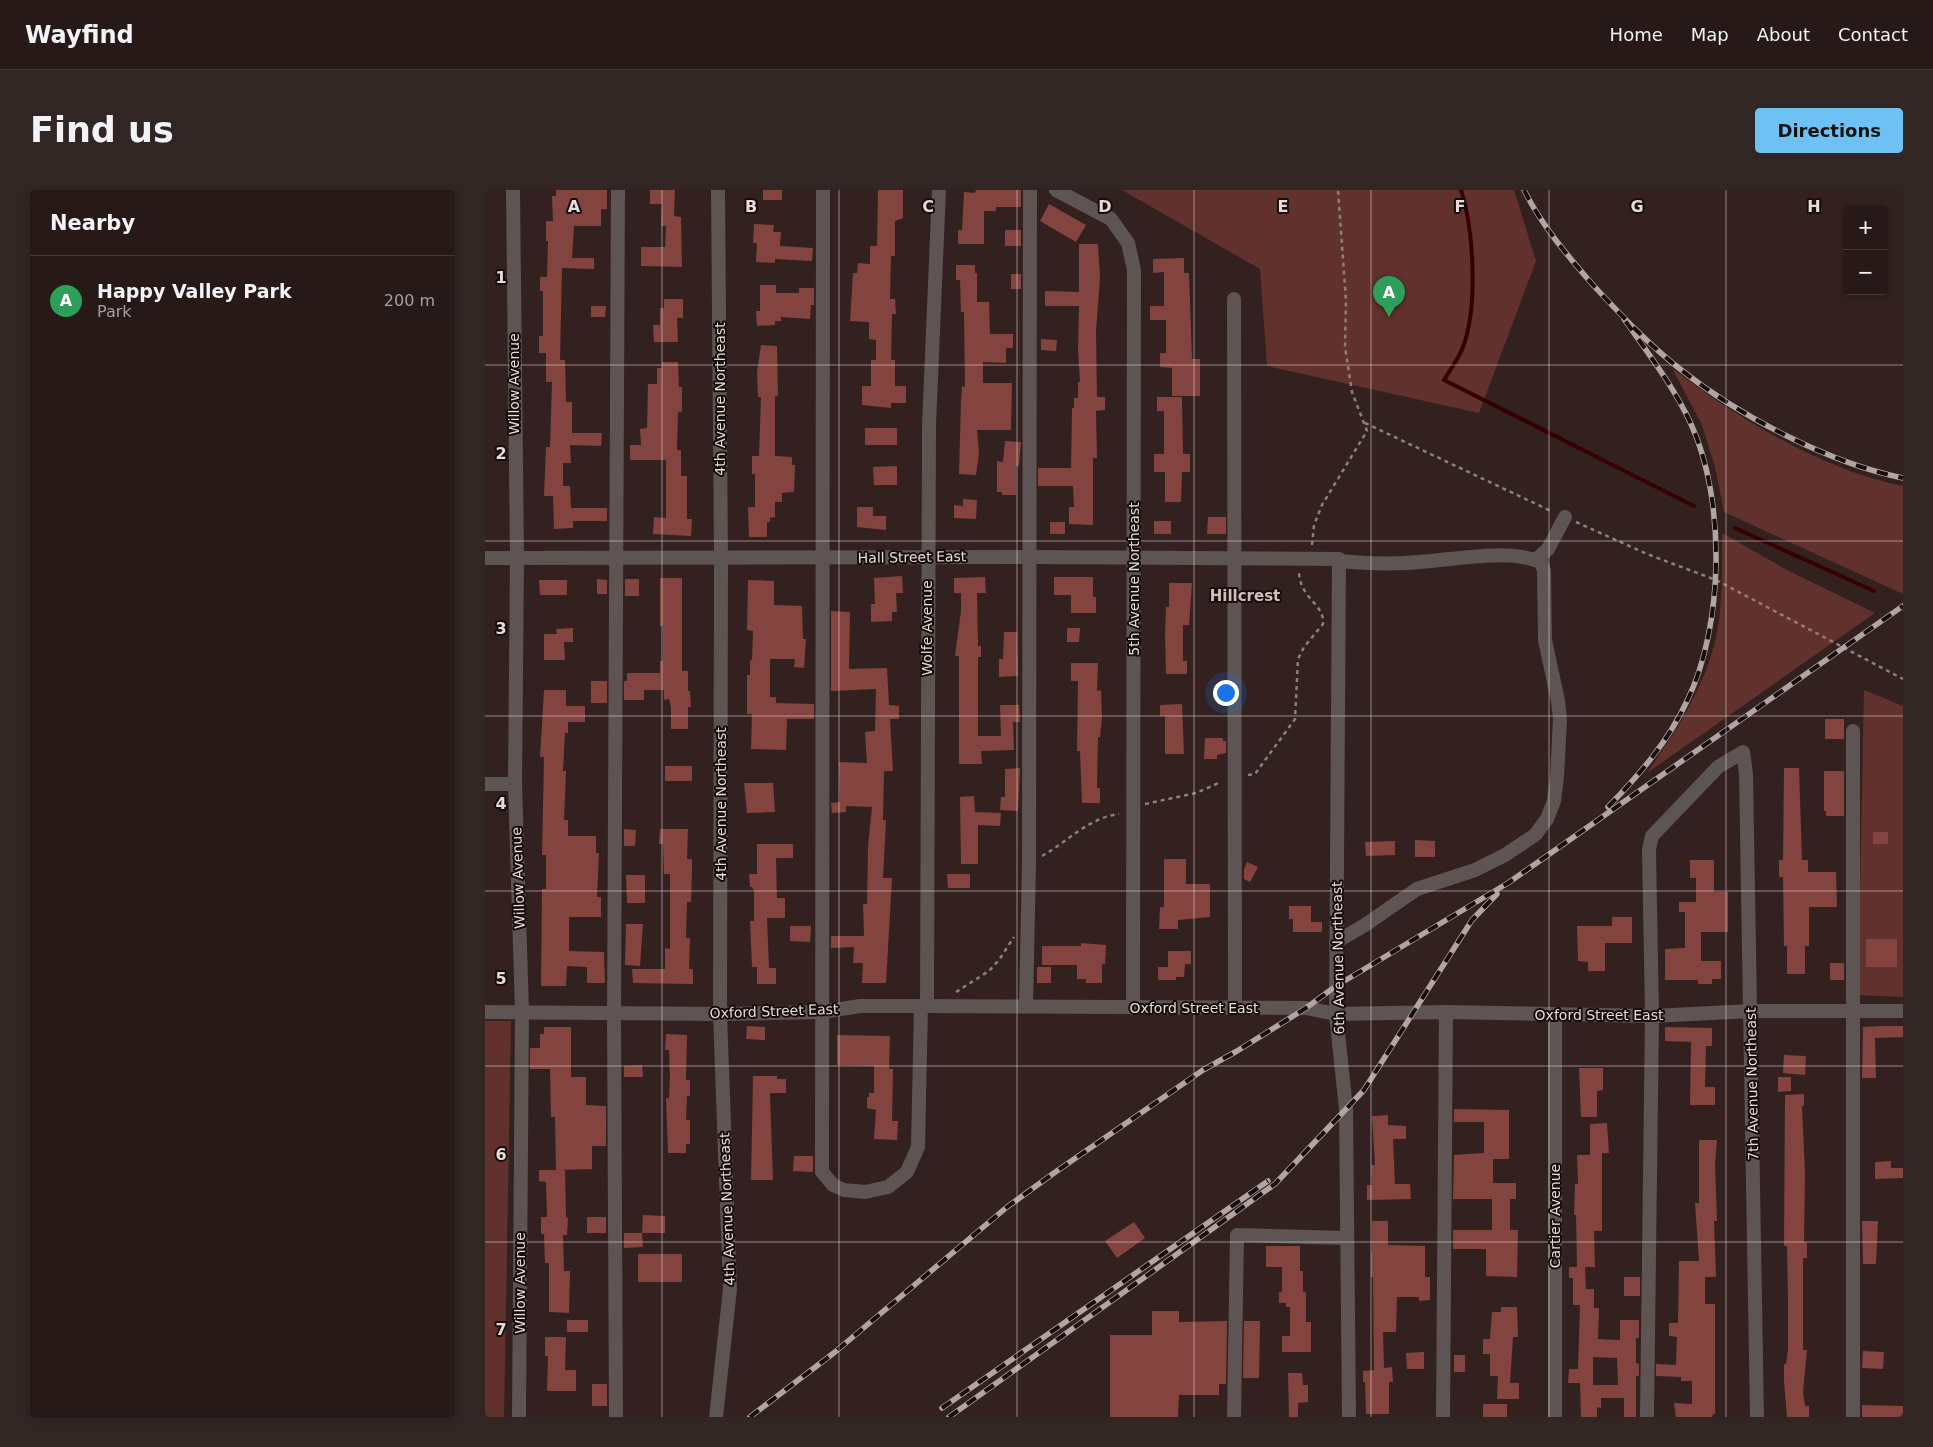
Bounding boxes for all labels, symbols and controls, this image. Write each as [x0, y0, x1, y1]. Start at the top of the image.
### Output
text: Wayfind [25, 21, 134, 49]
text: Home [1610, 24, 1663, 45]
text: Map [1691, 24, 1729, 45]
text: About [1757, 24, 1810, 45]
text: Contact [1838, 24, 1908, 45]
button: Directions [1755, 108, 1903, 153]
text: Find us [30, 110, 174, 150]
text: A [568, 197, 581, 216]
text: B [745, 197, 757, 216]
text: C [922, 197, 934, 216]
text: D [1098, 197, 1112, 216]
text: E [1278, 197, 1288, 216]
text: F [1455, 197, 1465, 216]
text: G [1630, 197, 1644, 216]
text: H [1807, 197, 1821, 216]
map controls [1843, 205, 1888, 295]
button: + [1843, 205, 1888, 250]
text: Nearby [50, 211, 135, 235]
button: − [1843, 250, 1888, 295]
text: 1 [495, 268, 507, 287]
pin: A [1373, 276, 1405, 317]
text: Happy Valley Park [97, 280, 292, 302]
text: A [60, 291, 72, 310]
text: 200 m [384, 291, 435, 310]
text: Park [97, 302, 132, 321]
street label: 4th Avenue Northeast [712, 322, 728, 476]
street label: Willow Avenue [506, 333, 522, 435]
text: 2 [495, 444, 507, 463]
street label: 5th Avenue Northeast [1126, 502, 1142, 656]
street label: Hall Street East [858, 548, 967, 566]
street label: Wolfe Avenue [919, 580, 935, 676]
district label: Hillcrest [1210, 587, 1280, 605]
text: 3 [495, 619, 507, 638]
your location [1213, 680, 1239, 706]
street label: 4th Avenue Northeast [713, 727, 729, 881]
text: 4 [495, 794, 507, 813]
street label: Willow Avenue [508, 827, 528, 929]
street label: 6th Avenue Northeast [1329, 881, 1347, 1035]
text: 5 [495, 969, 507, 988]
street label: Oxford Street East [1130, 1000, 1259, 1016]
street label: Oxford Street East [709, 1001, 839, 1021]
street label: Oxford Street East [1535, 1007, 1664, 1023]
street label: 7th Avenue Northeast [1743, 1007, 1761, 1161]
street label: 4th Avenue Northeast [716, 1132, 738, 1286]
text: 6 [495, 1145, 507, 1164]
street label: Cartier Avenue [1547, 1164, 1563, 1268]
street label: Willow Avenue [512, 1232, 528, 1334]
text: 7 [495, 1320, 507, 1339]

